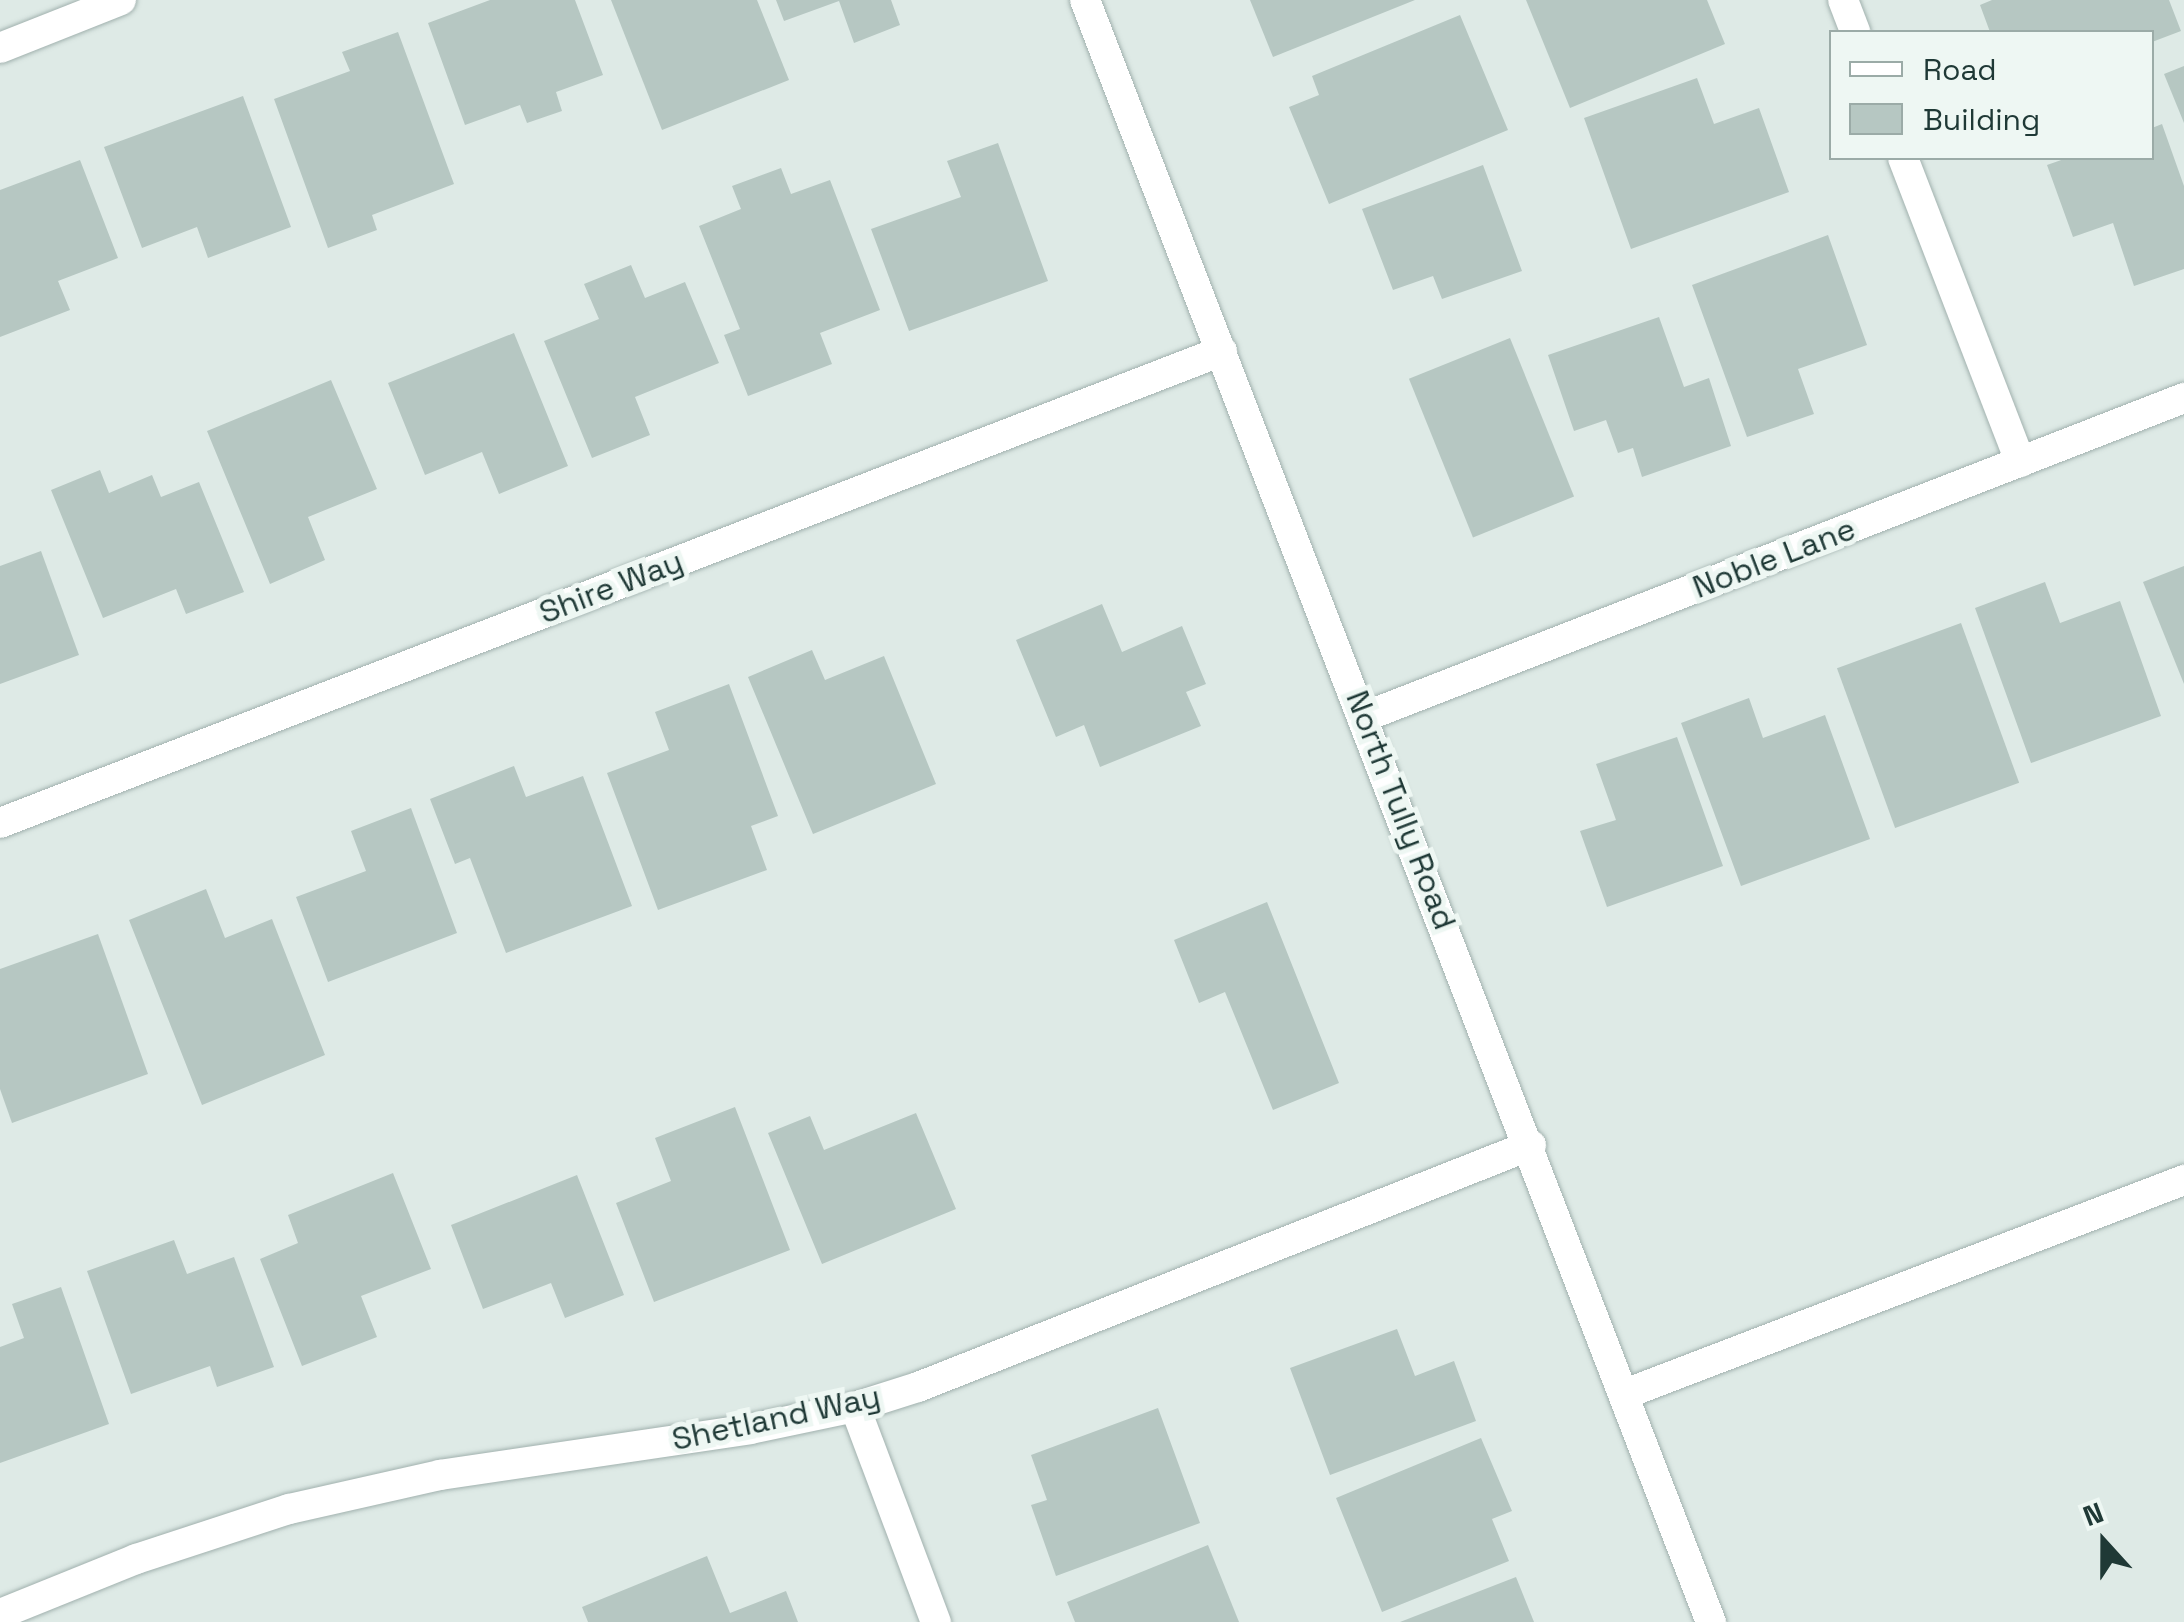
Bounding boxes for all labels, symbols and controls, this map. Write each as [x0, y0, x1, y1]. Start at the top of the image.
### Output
legend [1829, 30, 2154, 160]
text: Road [1923, 50, 1997, 89]
text: Building [1923, 100, 2040, 139]
street label: Noble Lane [1687, 509, 1861, 607]
street label: Shire Way [534, 542, 688, 632]
street label: North Tully Road [1338, 685, 1464, 935]
street label: Shetland Way [668, 1377, 884, 1459]
north arrow [2054, 1492, 2154, 1592]
text: N [2078, 1494, 2108, 1534]

